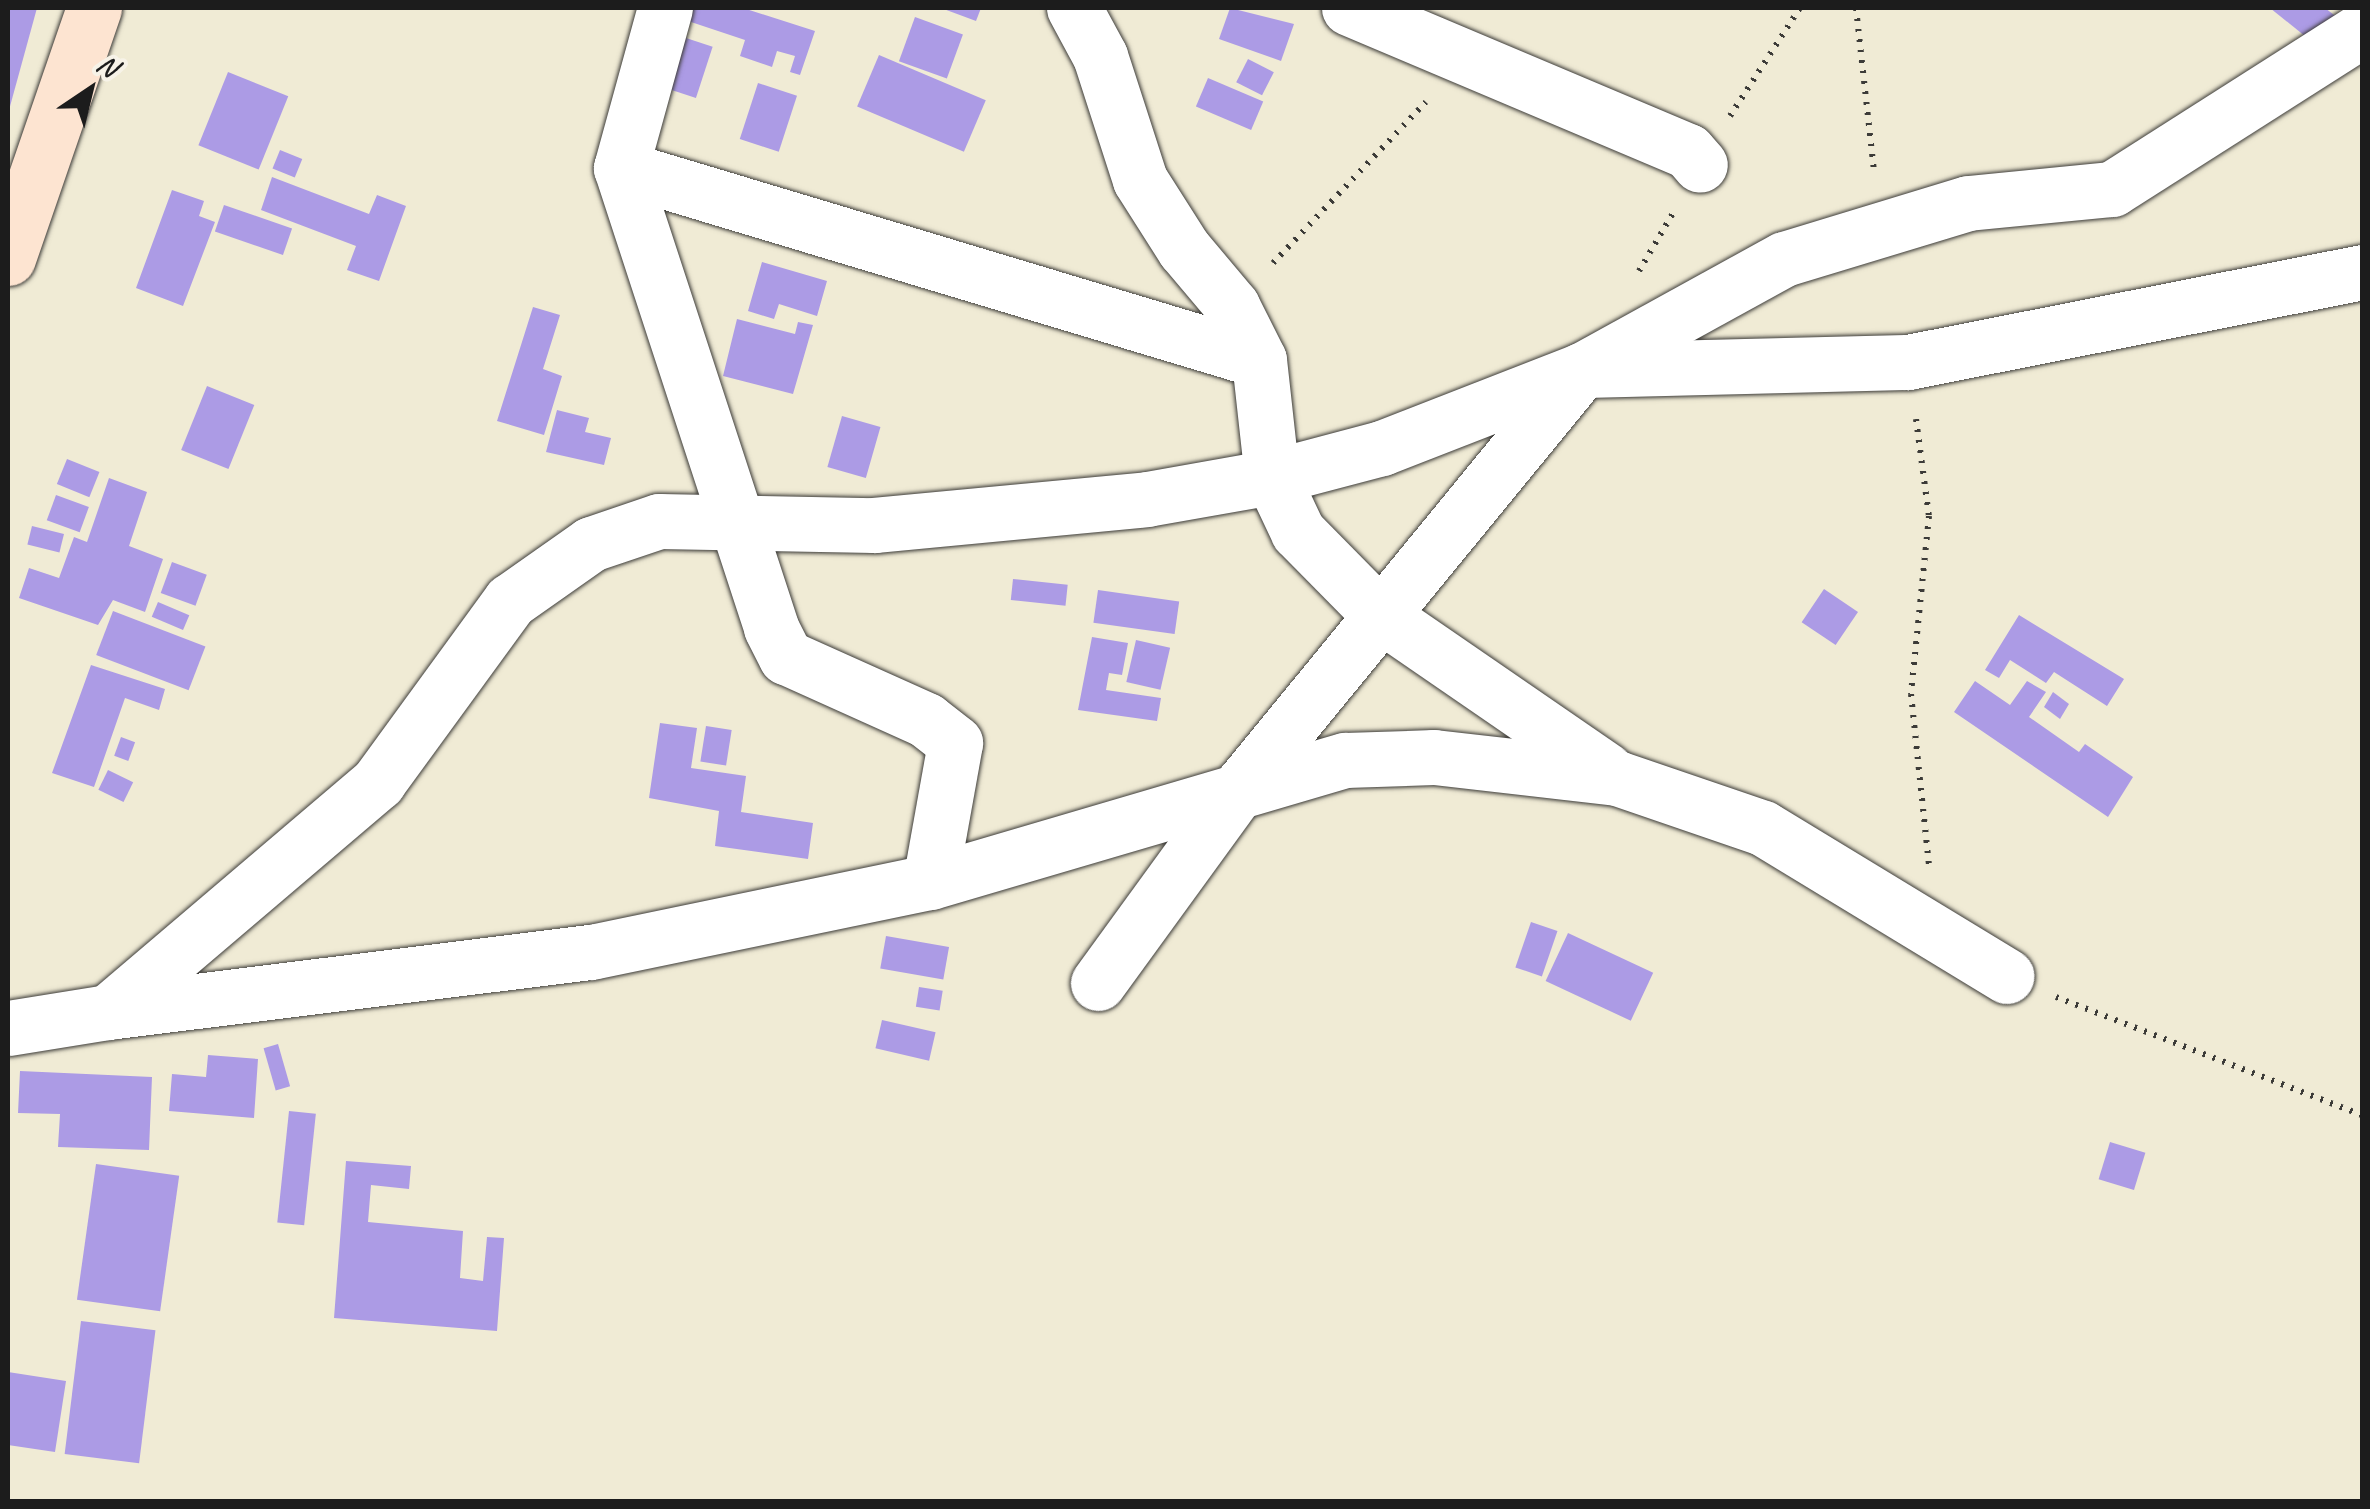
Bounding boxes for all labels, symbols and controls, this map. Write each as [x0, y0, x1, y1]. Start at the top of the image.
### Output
north arrow [40, 40, 140, 140]
text: N [90, 46, 125, 84]

